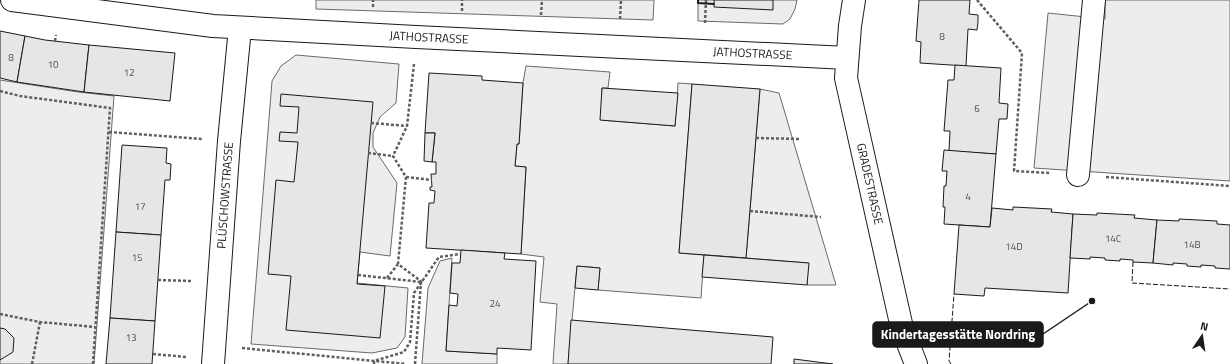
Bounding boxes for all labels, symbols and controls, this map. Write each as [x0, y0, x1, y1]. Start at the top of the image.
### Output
street label: JATHOSTRASSE [389, 26, 469, 49]
house number: 8 [939, 29, 945, 44]
street label: JATHOSTRASSE [713, 41, 793, 64]
house number: 8 [8, 50, 14, 65]
house number: 10 [47, 57, 59, 72]
house number: 12 [123, 65, 135, 80]
house number: 6 [974, 101, 980, 116]
street label: PLÜSCHOWSTRASSE [211, 141, 238, 249]
street label: GRADESTRASSE [852, 141, 889, 227]
house number: 4 [965, 189, 971, 204]
house number: 17 [134, 199, 146, 214]
house number: 14C [1105, 231, 1122, 246]
house number: 14B [1183, 237, 1201, 252]
house number: 14D [1005, 239, 1023, 254]
house number: 15 [131, 250, 143, 265]
house number: 24 [489, 296, 501, 311]
north arrow [1182, 316, 1222, 356]
text: N [1199, 318, 1210, 335]
callout: Kindertagesstätte Nordring [873, 322, 1043, 347]
text: Kindertagesstätte Nordring [881, 324, 1035, 344]
house number: 13 [125, 330, 137, 345]

